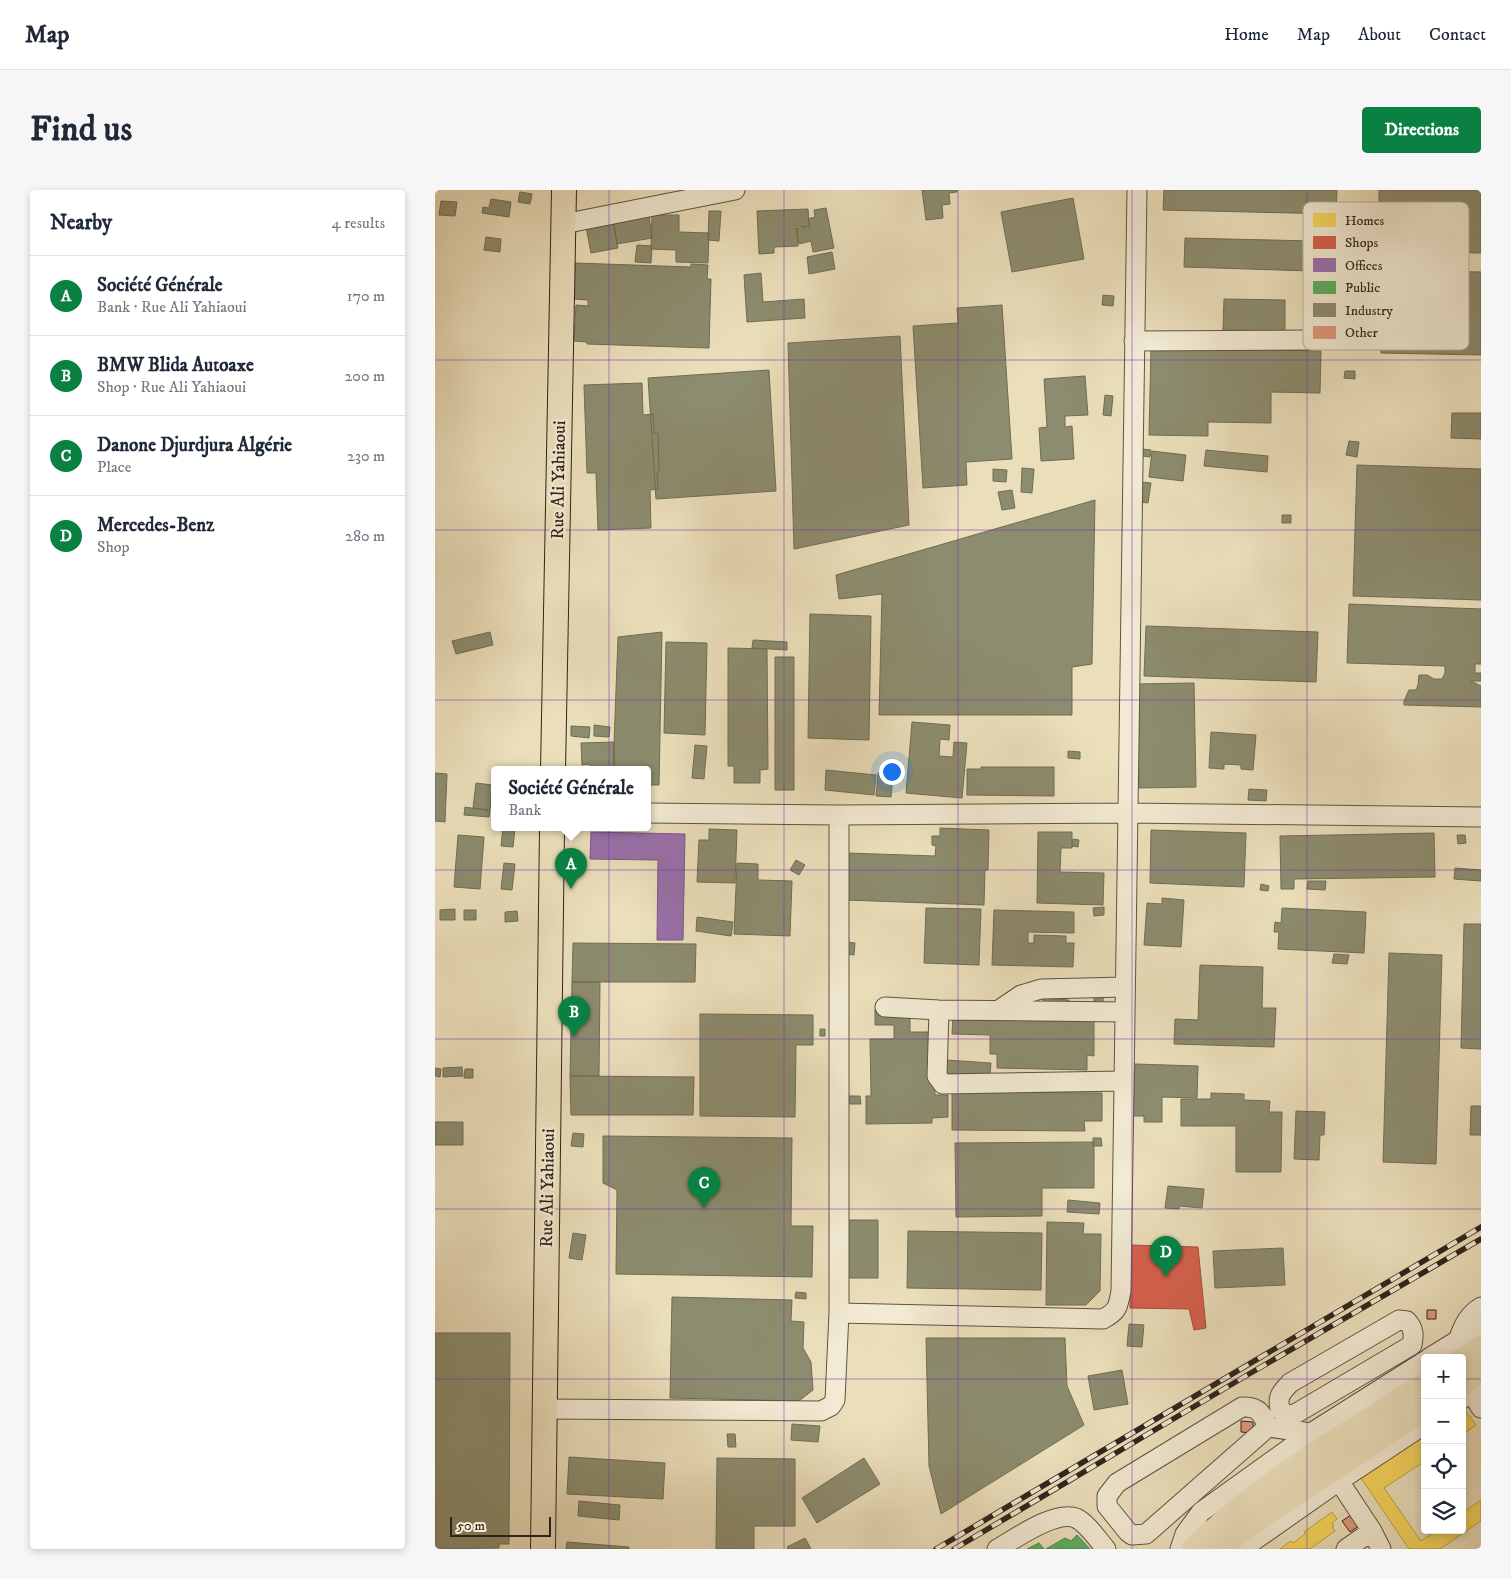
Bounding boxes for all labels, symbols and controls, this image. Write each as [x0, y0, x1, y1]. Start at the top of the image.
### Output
text: Map [25, 20, 69, 50]
text: Home [1224, 24, 1269, 46]
text: Map [1297, 24, 1330, 46]
text: About [1358, 24, 1401, 46]
text: Contact [1429, 24, 1486, 46]
button: Directions [1362, 107, 1481, 153]
text: Find us [30, 108, 132, 152]
legend [1303, 202, 1469, 350]
text: Nearby [50, 210, 112, 236]
text: Homes [1345, 212, 1385, 230]
text: 4 results [332, 213, 385, 233]
text: Shops [1345, 234, 1378, 252]
text: Offices [1345, 257, 1383, 275]
text: Société Générale [97, 274, 223, 297]
text: Public [1345, 279, 1380, 297]
text: A [61, 286, 71, 306]
text: 170 m [347, 286, 385, 306]
text: Bank · Rue Ali Yahiaoui [97, 297, 247, 317]
text: Industry [1345, 302, 1393, 320]
text: Other [1345, 324, 1378, 342]
text: BMW Blida Autoaxe [97, 354, 254, 377]
text: B [61, 366, 71, 386]
text: 200 m [344, 366, 385, 386]
text: Shop · Rue Ali Yahiaoui [97, 377, 246, 397]
street label: Rue Ali Yahiaoui [547, 420, 571, 540]
text: Danone Djurdjura Algérie [97, 434, 292, 457]
text: C [61, 446, 71, 466]
text: 230 m [347, 446, 385, 466]
text: Place [97, 457, 131, 477]
text: Mercedes-Benz [97, 514, 214, 537]
text: D [60, 526, 72, 546]
text: 280 m [345, 526, 385, 546]
text: Shop [97, 537, 130, 557]
your location [879, 759, 905, 785]
popup [491, 766, 651, 831]
text: Société Générale [508, 777, 634, 800]
text: Bank [508, 800, 541, 820]
pin: A [555, 848, 587, 889]
pin: B [558, 996, 590, 1037]
street label: Rue Ali Yahiaoui [536, 1128, 560, 1248]
pin: C [688, 1167, 720, 1208]
pin: D [1150, 1236, 1182, 1277]
map controls [1421, 1354, 1466, 1534]
button: + [1421, 1354, 1466, 1399]
button: − [1421, 1399, 1466, 1444]
button: locate [1421, 1444, 1466, 1489]
button: layers [1421, 1489, 1466, 1534]
scale bar [450, 1514, 551, 1537]
text: 50 m [457, 1517, 485, 1535]

